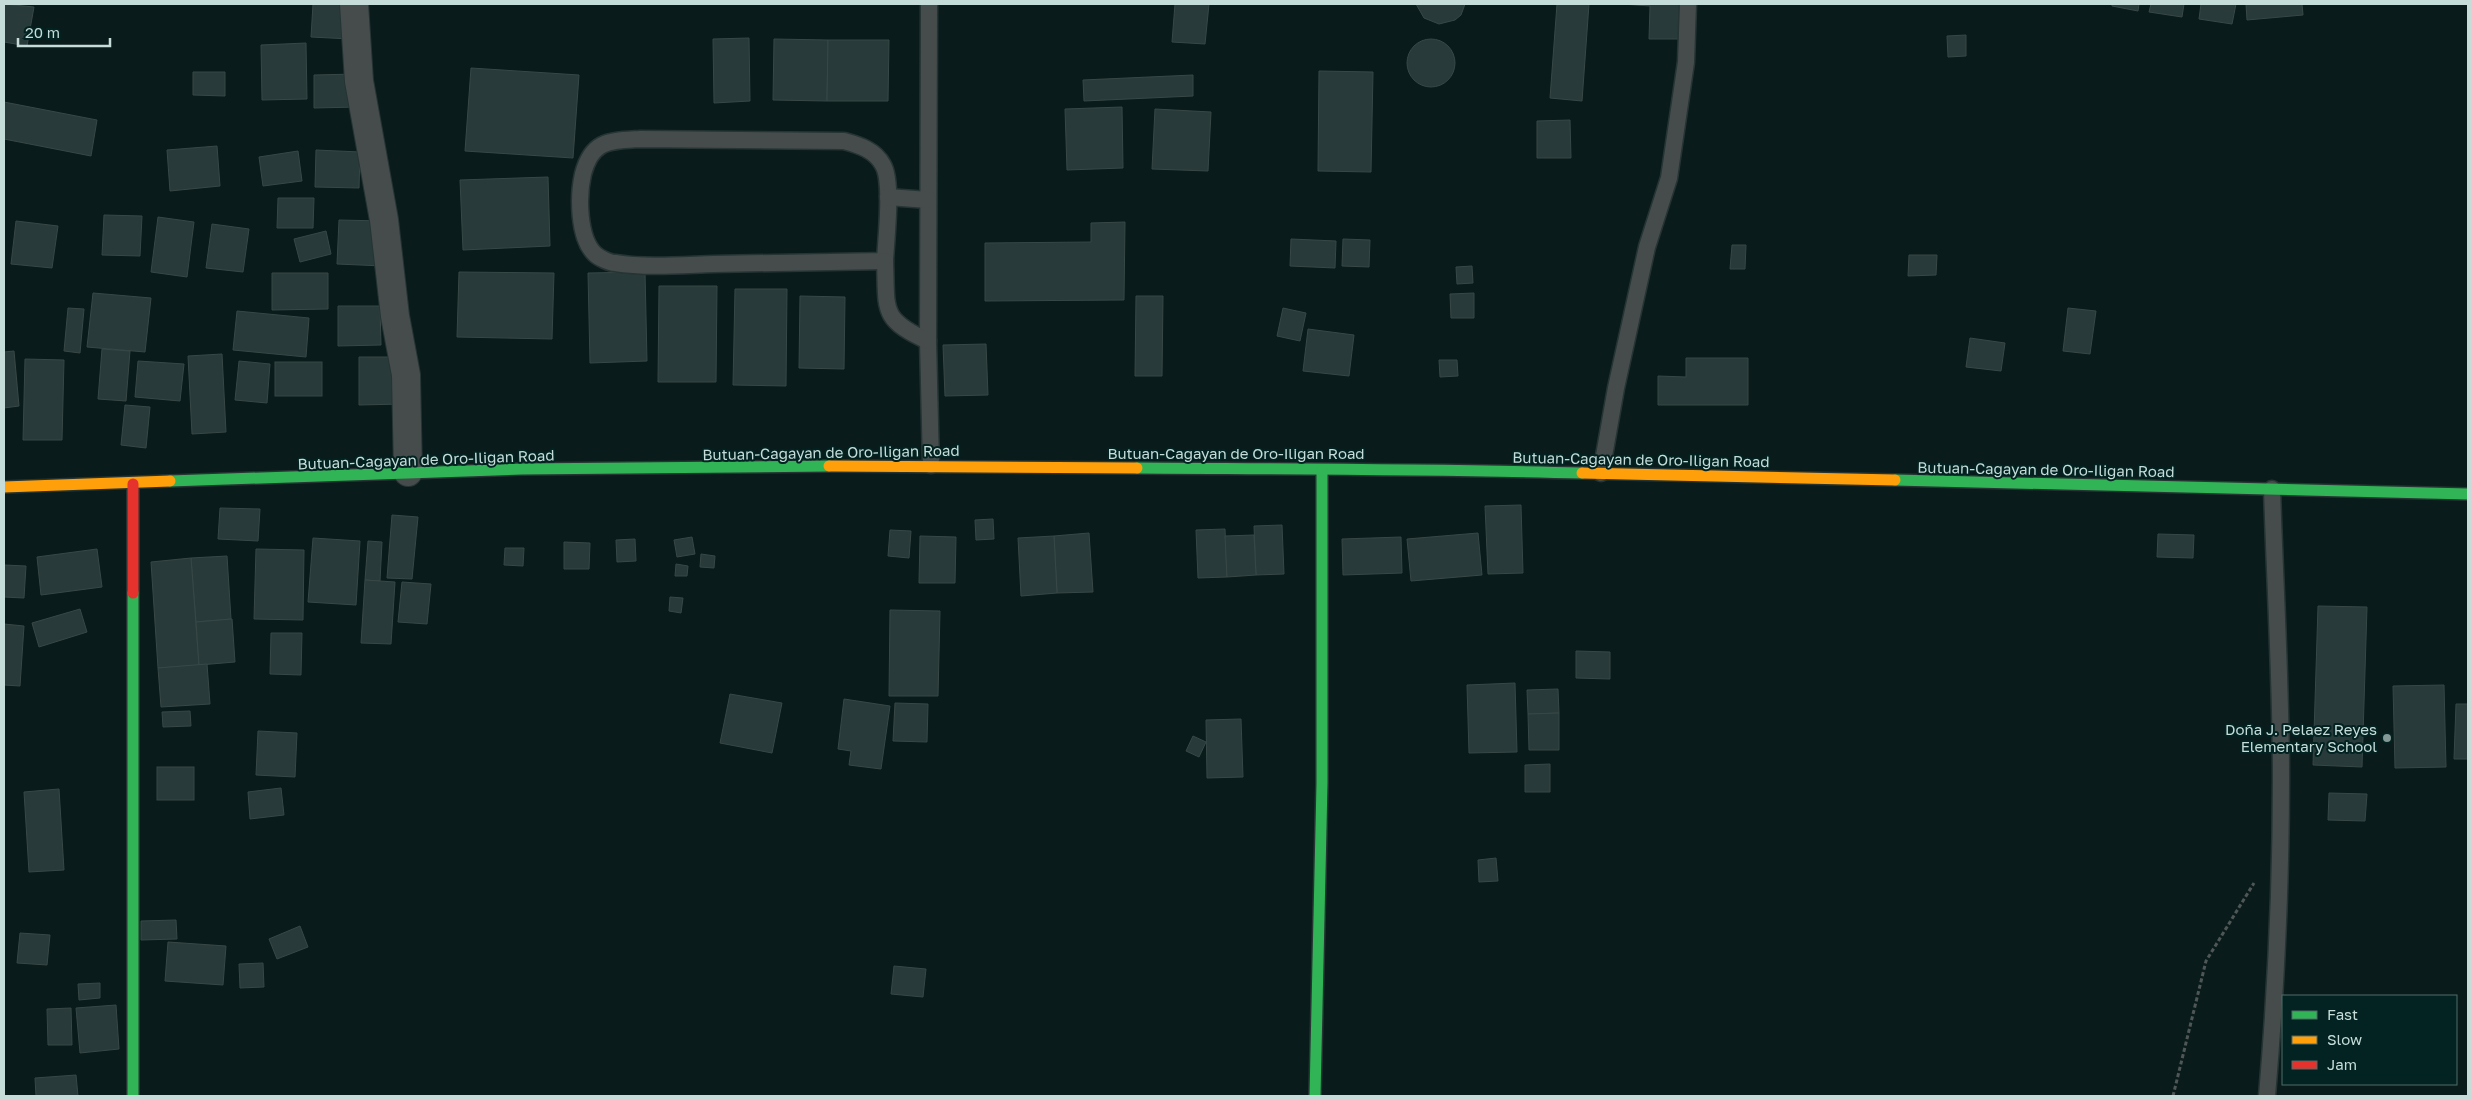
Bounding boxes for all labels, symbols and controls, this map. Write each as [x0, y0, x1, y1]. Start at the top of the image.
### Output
scale bar [18, 15, 110, 47]
text: 20 m [25, 23, 60, 41]
street label: Butuan-Cagayan de Oro-Iligan Road [702, 441, 960, 463]
street label: Butuan-Cagayan de Oro-Iligan Road [1107, 444, 1365, 462]
street label: Butuan-Cagayan de Oro-Iligan Road [297, 446, 555, 472]
street label: Butuan-Cagayan de Oro-Iligan Road [1512, 448, 1770, 470]
street label: Butuan-Cagayan de Oro-Iligan Road [1917, 458, 2175, 480]
place label: Doña J. Pelaez Reyes Elementary School [2225, 720, 2377, 755]
marker: Doña J. Pelaez Reyes Elementary School [2381, 732, 2393, 744]
legend [2282, 995, 2457, 1085]
text: Fast [2327, 1005, 2358, 1023]
text: Slow [2327, 1030, 2362, 1048]
text: Jam [2327, 1055, 2357, 1073]

